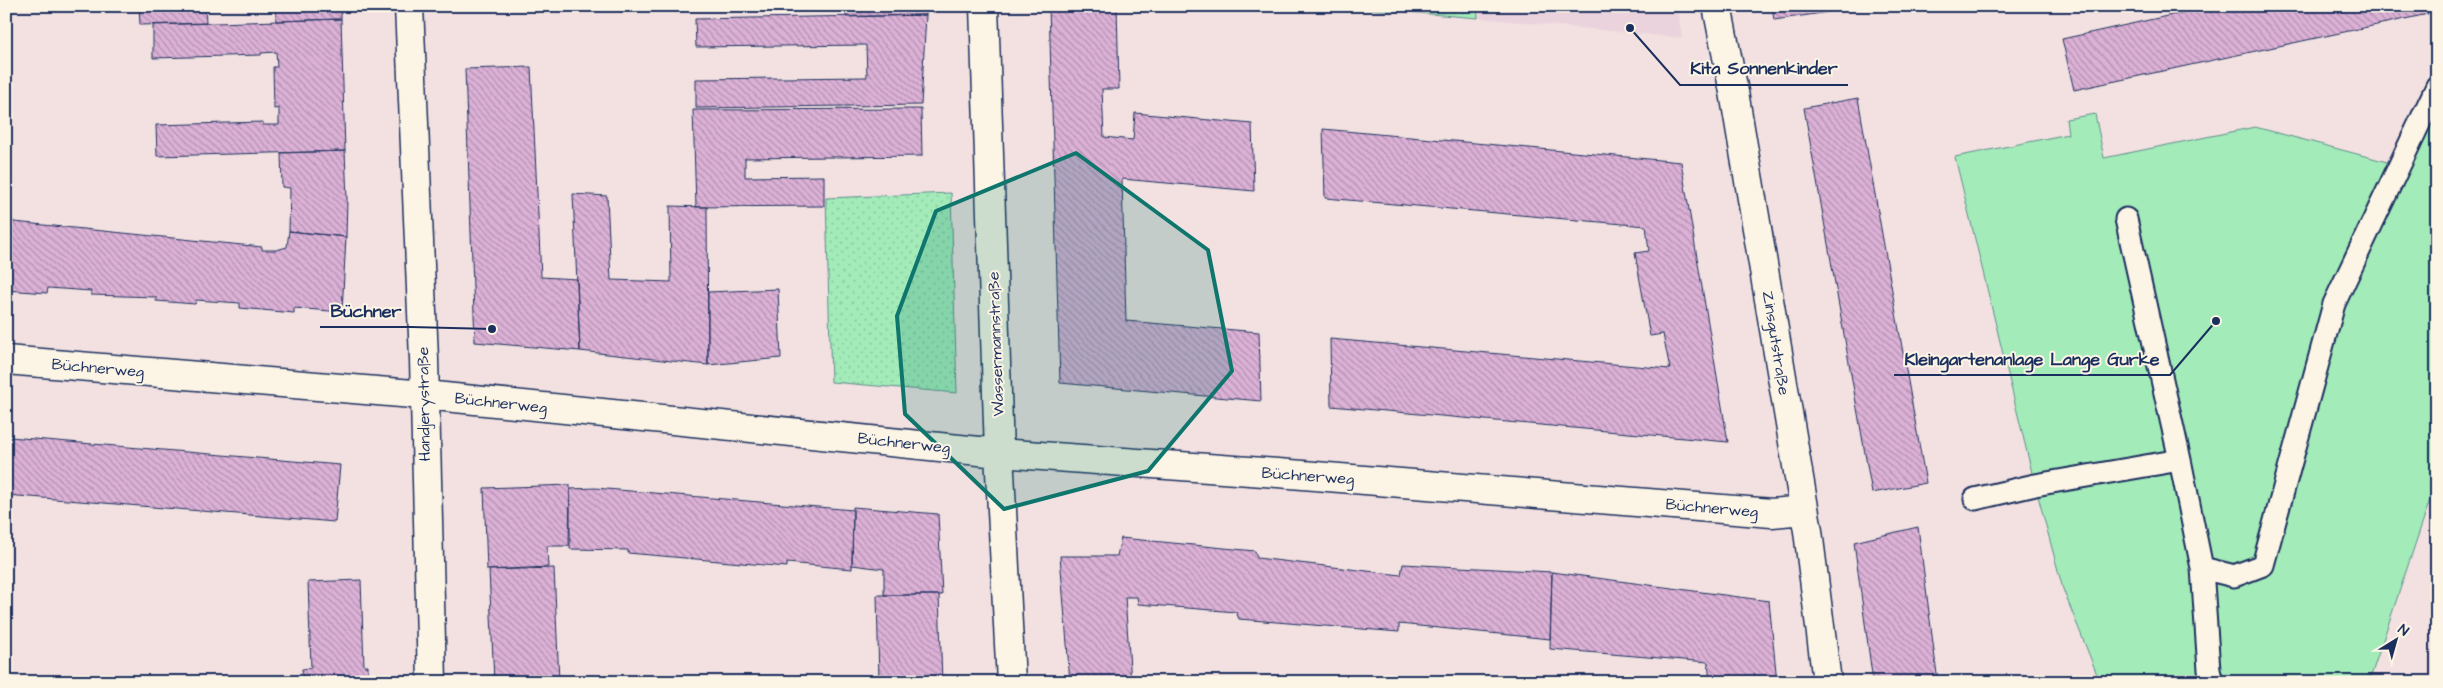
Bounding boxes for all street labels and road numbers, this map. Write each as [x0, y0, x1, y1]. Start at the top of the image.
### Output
street label: Wassermannstraße [982, 271, 1010, 417]
street label: Zinsgutstraße [1756, 289, 1795, 397]
street label: Handjerystraße [412, 346, 437, 462]
street label: Büchnerweg [51, 353, 145, 384]
street label: Büchnerweg [454, 387, 548, 420]
street label: Büchnerweg [857, 427, 951, 460]
street label: Büchnerweg [1261, 462, 1355, 491]
street label: Büchnerweg [1665, 493, 1759, 524]

